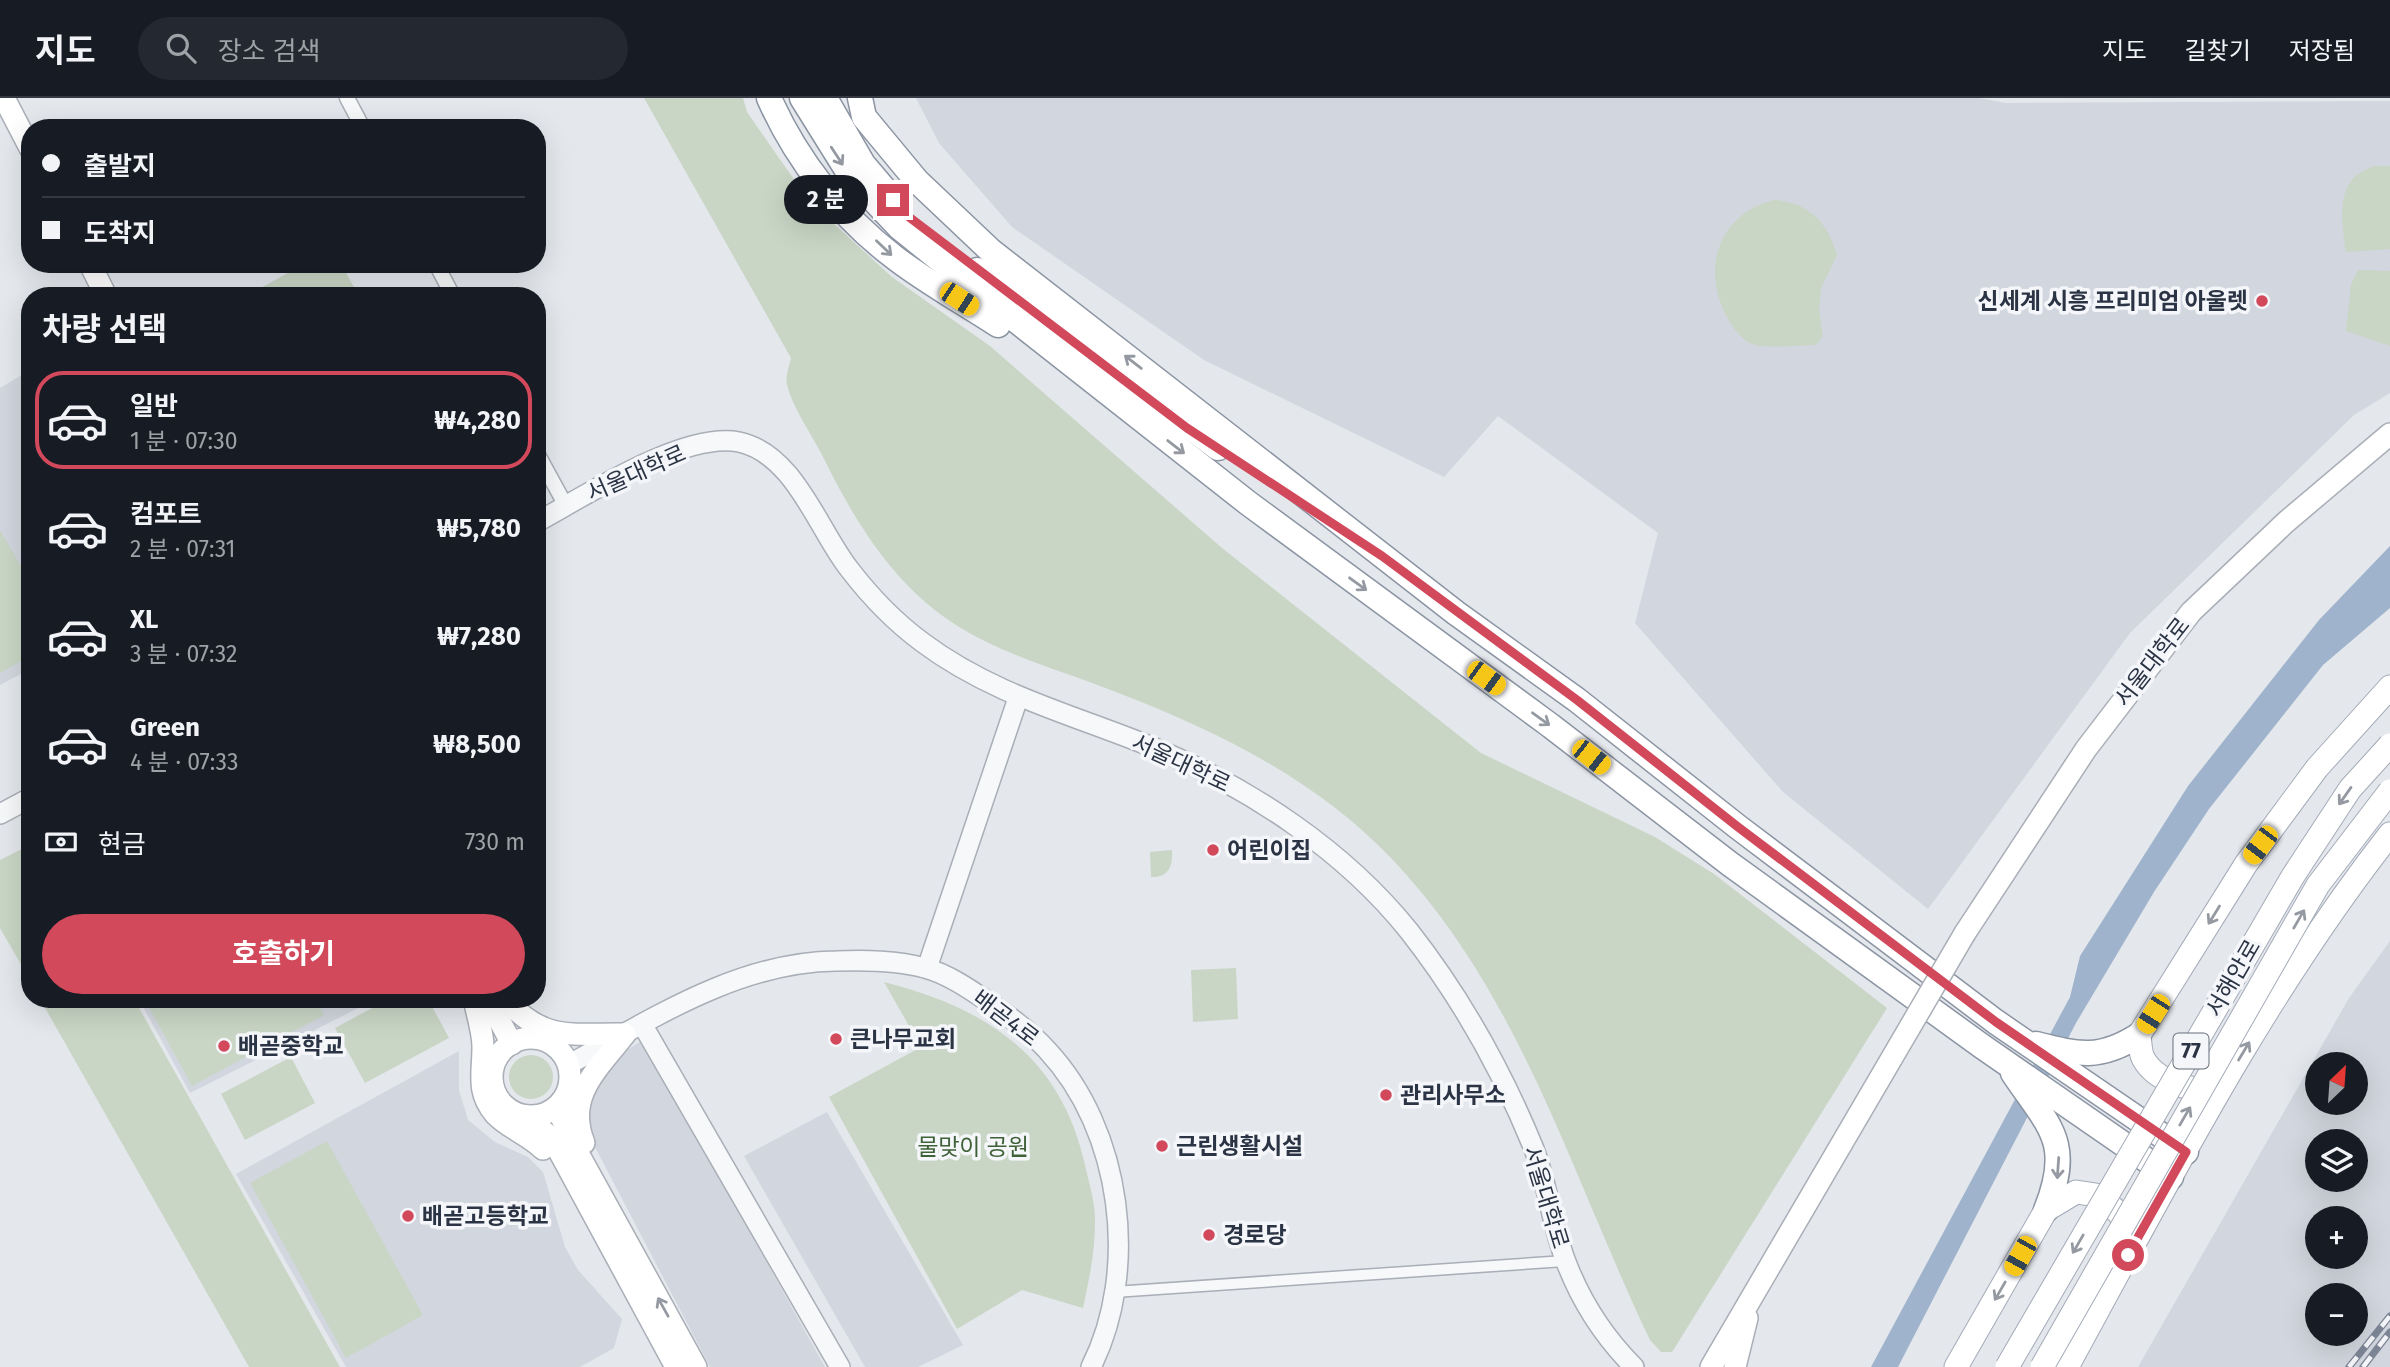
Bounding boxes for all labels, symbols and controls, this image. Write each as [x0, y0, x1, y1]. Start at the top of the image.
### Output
search box [138, 17, 628, 80]
icon: search [162, 29, 200, 67]
text: 지도 [35, 31, 96, 71]
text: 장소 검색 [218, 36, 320, 67]
text: 지도 [2102, 37, 2147, 65]
text: 길찾기 [2185, 37, 2251, 65]
text: 저장됨 [2289, 37, 2355, 65]
one-way arrow [830, 146, 845, 165]
text: 출발지 [84, 151, 156, 182]
callout: 2 분 [784, 176, 868, 224]
route end [877, 184, 909, 216]
text: 2 분 [807, 185, 845, 213]
text: 도착지 [84, 218, 156, 249]
one-way arrow [875, 239, 892, 256]
car [936, 279, 983, 319]
place label: 신세계 시흥 프리미엄 아울렛 [1978, 287, 2248, 315]
marker: 신세계 시흥 프리미엄 아울렛 [2254, 293, 2270, 309]
text: 차량 선택 [42, 310, 167, 348]
one-way arrow [1124, 355, 1142, 370]
icon: car [46, 389, 109, 452]
text: 일반 [130, 391, 178, 422]
text: ₩4,280 [434, 405, 521, 436]
text: 1 분 · 07:30 [130, 427, 238, 455]
street label: 서울대학로 [582, 439, 690, 507]
one-way arrow [1167, 439, 1185, 454]
icon: car [46, 497, 109, 560]
text: 컴포트 [130, 499, 202, 530]
text: ₩5,780 [437, 513, 521, 544]
text: 2 분 · 07:31 [130, 535, 236, 563]
one-way arrow [1348, 577, 1367, 591]
text: XL [130, 604, 158, 635]
icon: car [46, 605, 109, 668]
street label: 서울대학로 [2108, 612, 2196, 712]
text: ₩7,280 [437, 621, 521, 652]
text: 3 분 · 07:32 [130, 640, 237, 668]
car [1463, 657, 1510, 699]
one-way arrow [1531, 711, 1550, 726]
text: Green [130, 712, 200, 743]
icon: car [46, 713, 109, 776]
street label: 서울대학로 [1127, 728, 1235, 798]
text: ₩8,500 [433, 729, 521, 760]
car [1568, 736, 1615, 778]
text: 4 분 · 07:33 [130, 748, 238, 776]
one-way arrow [2338, 786, 2352, 805]
car [2239, 822, 2282, 868]
icon: cash [42, 823, 80, 861]
text: 730 m [465, 828, 525, 856]
text: 현금 [98, 829, 146, 860]
place label: 어린이집 [1227, 836, 1312, 864]
marker: 어린이집 [1205, 842, 1221, 858]
one-way arrow [2207, 905, 2221, 925]
one-way arrow [2292, 909, 2306, 929]
button: 호출하기 [42, 914, 525, 994]
street label: 서해안로 [2200, 934, 2266, 1022]
street label: 배곧4로 [967, 984, 1045, 1052]
car [2133, 991, 2174, 1037]
place label: 큰나무교회 [850, 1025, 956, 1053]
marker: 큰나무교회 [828, 1031, 844, 1047]
place label: 배곧중학교 [238, 1032, 344, 1060]
road number: 77 [2174, 1034, 2208, 1068]
marker: 배곧중학교 [216, 1038, 232, 1054]
one-way arrow [2238, 1042, 2252, 1062]
north arrow [2305, 1052, 2368, 1115]
map controls [2305, 1052, 2368, 1346]
place label: 관리사무소 [1400, 1081, 1506, 1109]
marker: 관리사무소 [1378, 1087, 1394, 1103]
one-way arrow [2179, 1107, 2193, 1127]
button: layers [2305, 1129, 2368, 1192]
place label: 근린생활시설 [1176, 1132, 1303, 1160]
park label: 물맞이 공원 [917, 1133, 1029, 1161]
marker: 근린생활시설 [1154, 1138, 1170, 1154]
street label: 서울대학로 [1517, 1142, 1575, 1252]
one-way arrow [2051, 1156, 2064, 1178]
place label: 배곧고등학교 [422, 1202, 549, 1230]
button: + [2305, 1206, 2368, 1269]
marker: 배곧고등학교 [400, 1208, 416, 1224]
place label: 경로당 [1223, 1221, 1286, 1249]
marker: 경로당 [1201, 1227, 1217, 1243]
car [2001, 1233, 2040, 1279]
one-way arrow [2071, 1234, 2085, 1254]
route start [2112, 1239, 2144, 1271]
one-way arrow [1993, 1280, 2006, 1301]
button: − [2305, 1283, 2368, 1346]
one-way arrow [656, 1297, 669, 1318]

